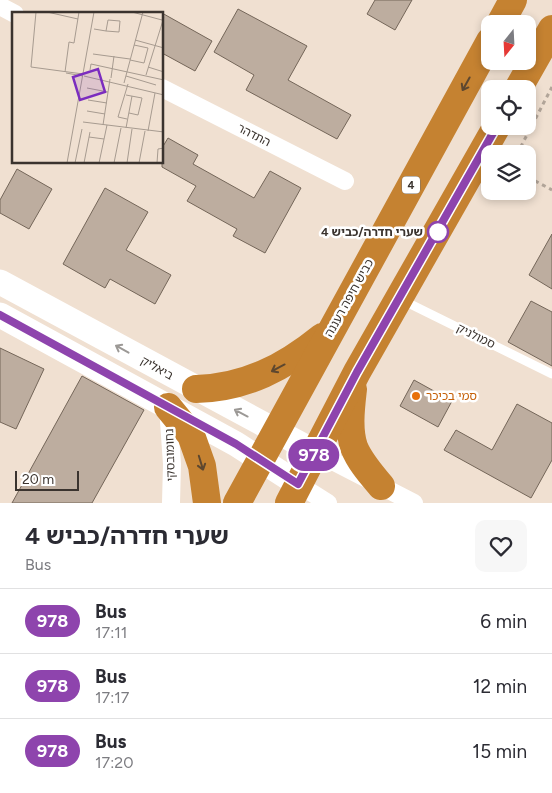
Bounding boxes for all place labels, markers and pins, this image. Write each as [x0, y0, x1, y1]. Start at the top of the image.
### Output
marker: שערי חדרה/כביש 4 [427, 221, 449, 243]
place label: שערי חדרה/כביש 4 [321, 225, 423, 239]
place label: סמי בכיכר [426, 389, 477, 403]
marker: סמי בכיכר [410, 390, 422, 402]

